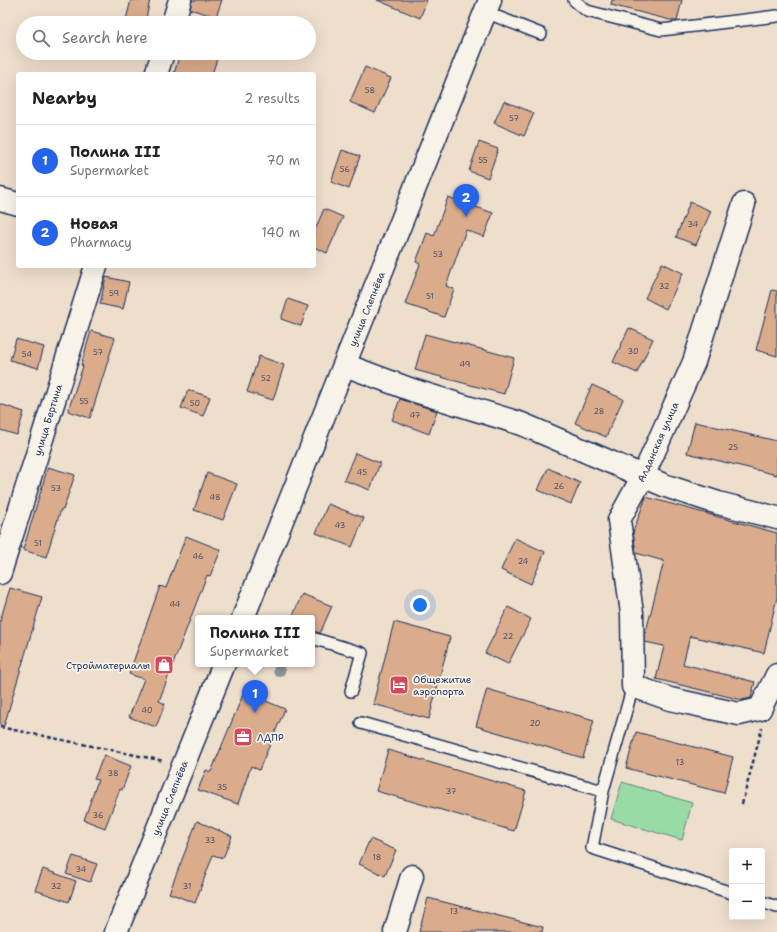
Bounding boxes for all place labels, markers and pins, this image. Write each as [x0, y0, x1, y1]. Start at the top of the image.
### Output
pin: 2 [453, 184, 479, 217]
shop icon: Стройматериалы [153, 654, 175, 676]
place label: Стройматериалы [66, 659, 150, 672]
place label: Общежитие аэропорта [413, 673, 472, 698]
hotel icon: Общежитие аэропорта [388, 674, 410, 696]
pin: 1 [242, 680, 268, 713]
office icon: ЛДПР [232, 726, 254, 748]
place label: ЛДПР [257, 731, 284, 744]

